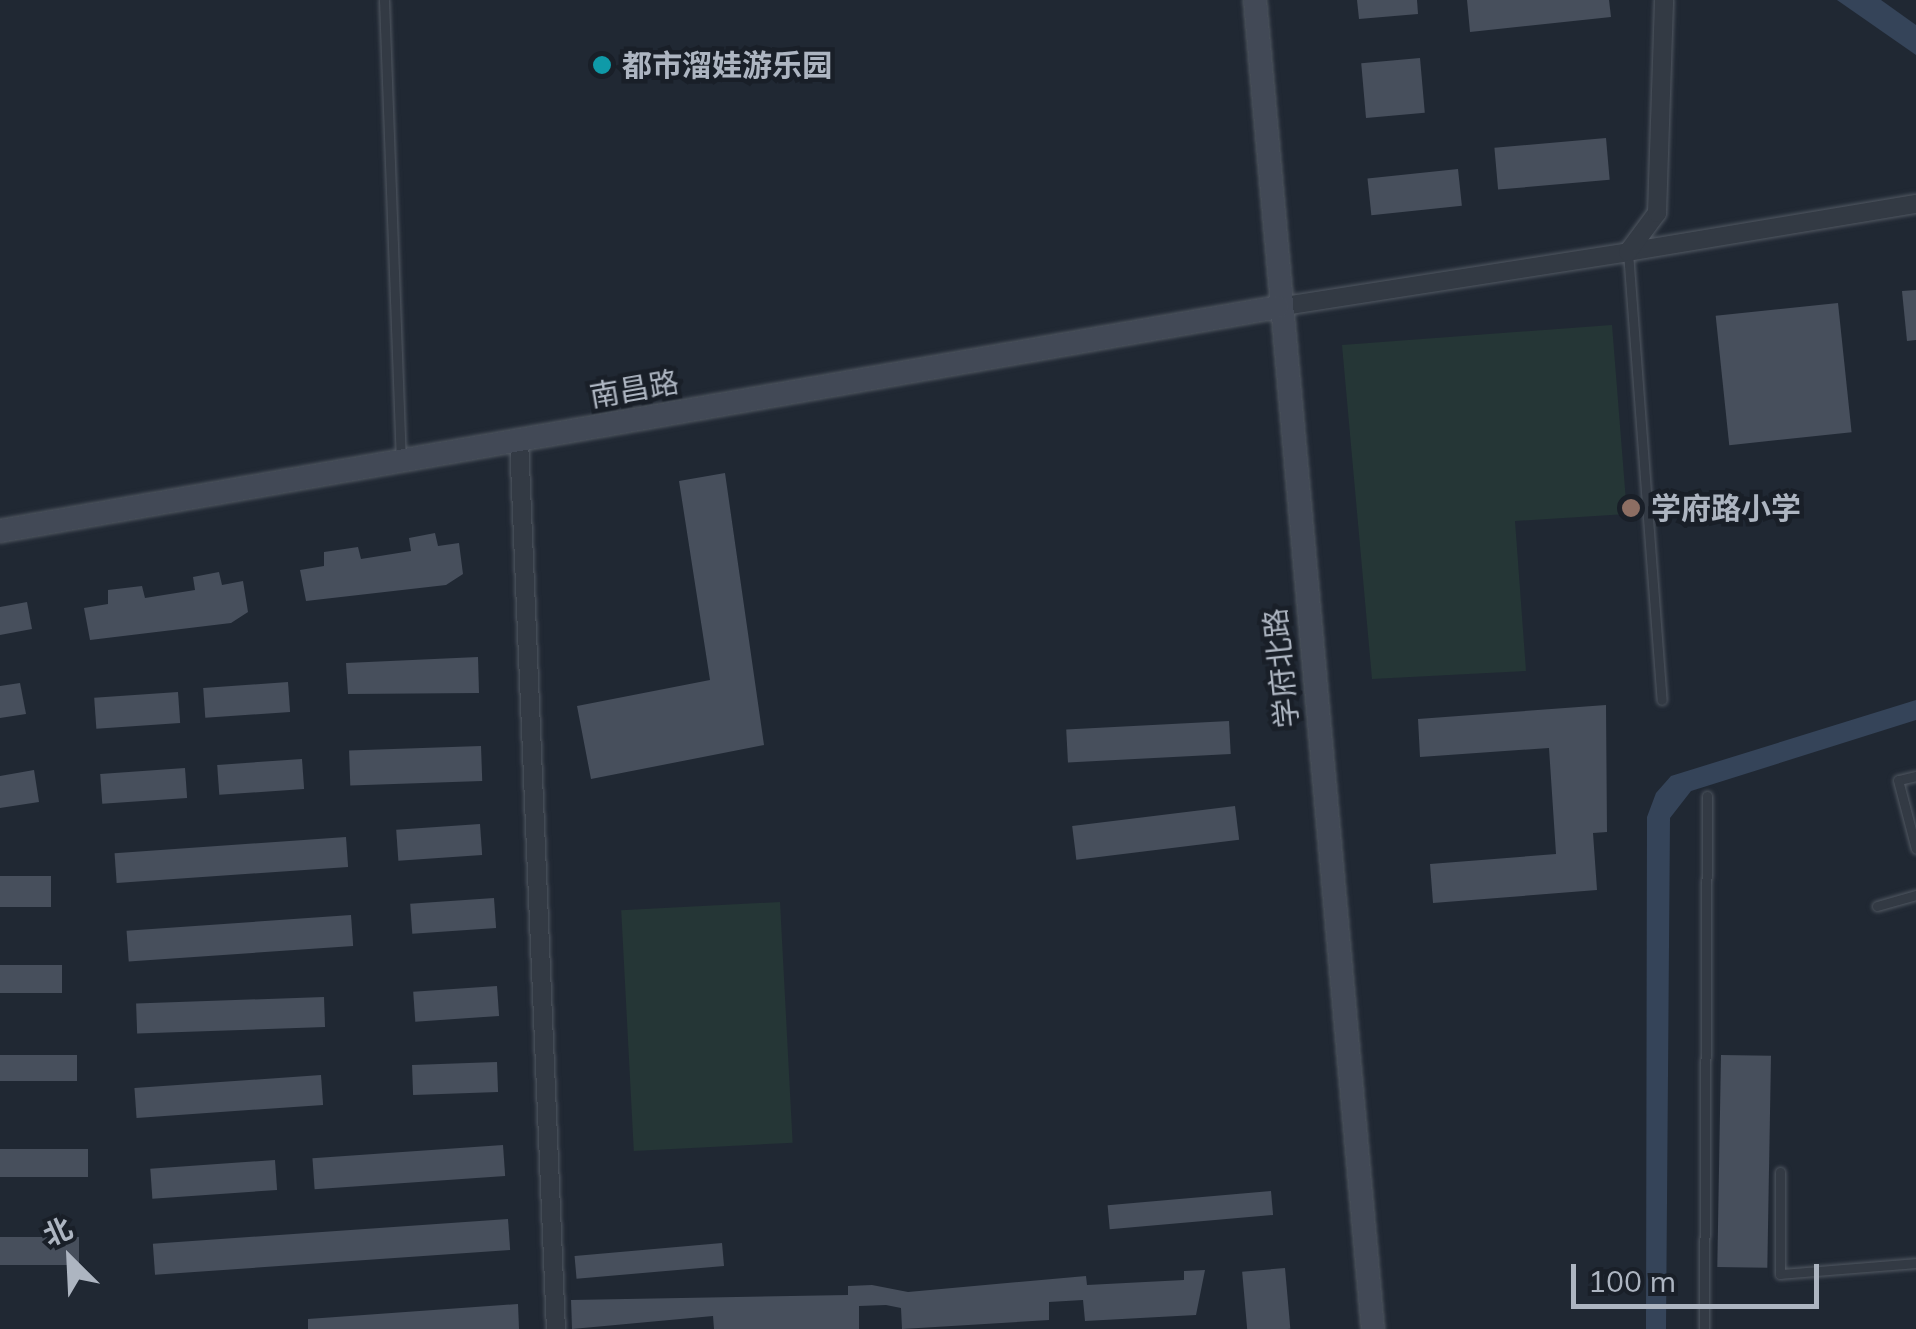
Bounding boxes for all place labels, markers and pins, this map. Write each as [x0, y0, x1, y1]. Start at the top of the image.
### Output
place label: 都市溜娃游乐园 [622, 47, 832, 83]
marker: 都市溜娃游乐园 [591, 54, 613, 76]
place label: 学府路小学 [1651, 490, 1801, 526]
marker: 学府路小学 [1620, 497, 1642, 519]

